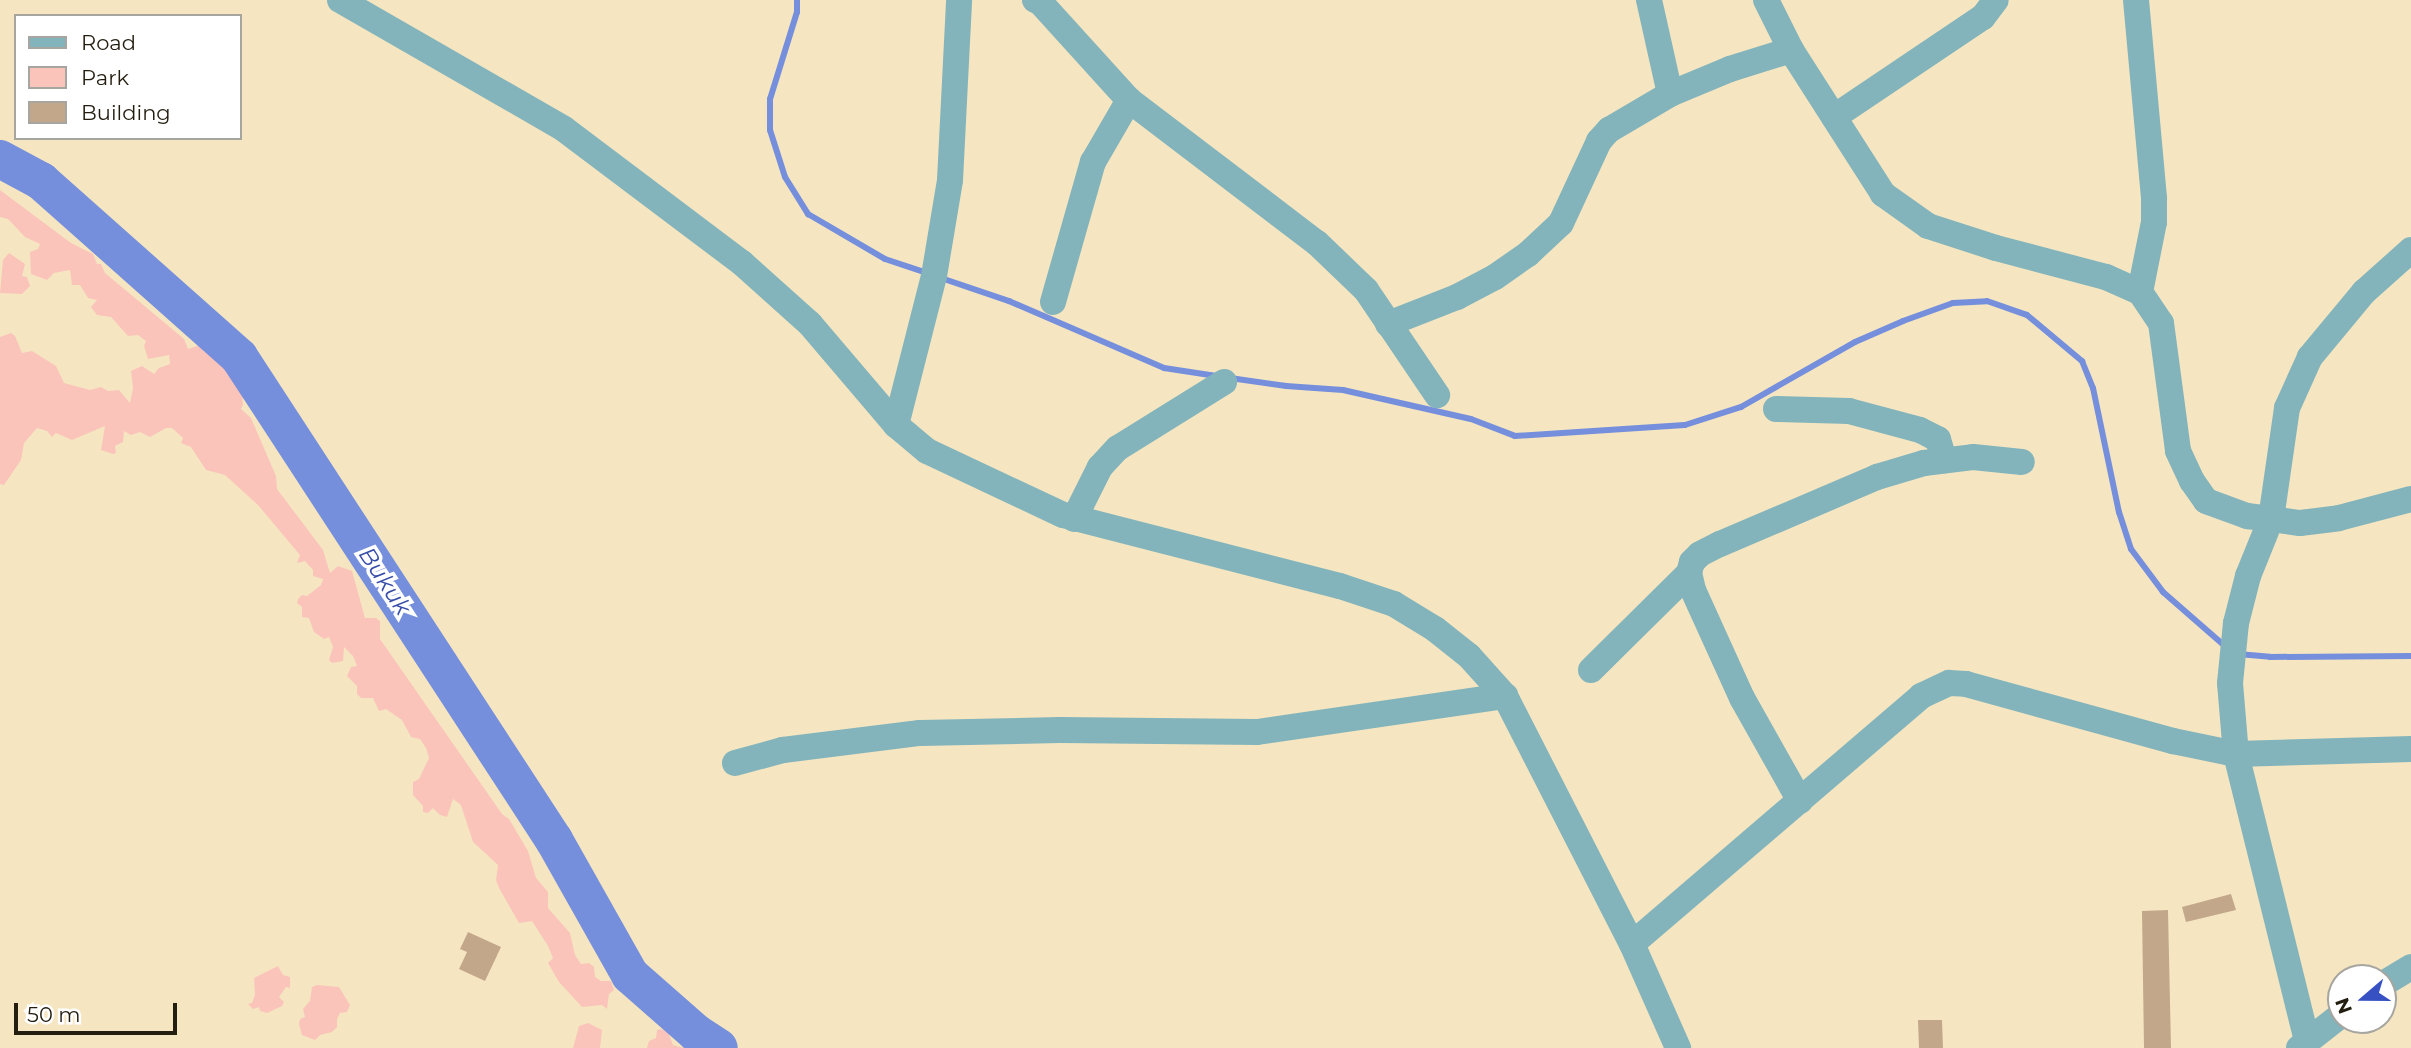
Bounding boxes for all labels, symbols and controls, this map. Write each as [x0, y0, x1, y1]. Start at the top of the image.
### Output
legend [14, 14, 242, 140]
text: Road [81, 30, 136, 55]
text: Park [81, 65, 129, 90]
text: Building [81, 100, 171, 125]
water label: Bukuk [353, 542, 417, 620]
north arrow [2327, 964, 2397, 1034]
scale bar [18, 988, 180, 1032]
text: N [2330, 995, 2357, 1017]
text: 50 m [27, 1002, 81, 1027]

